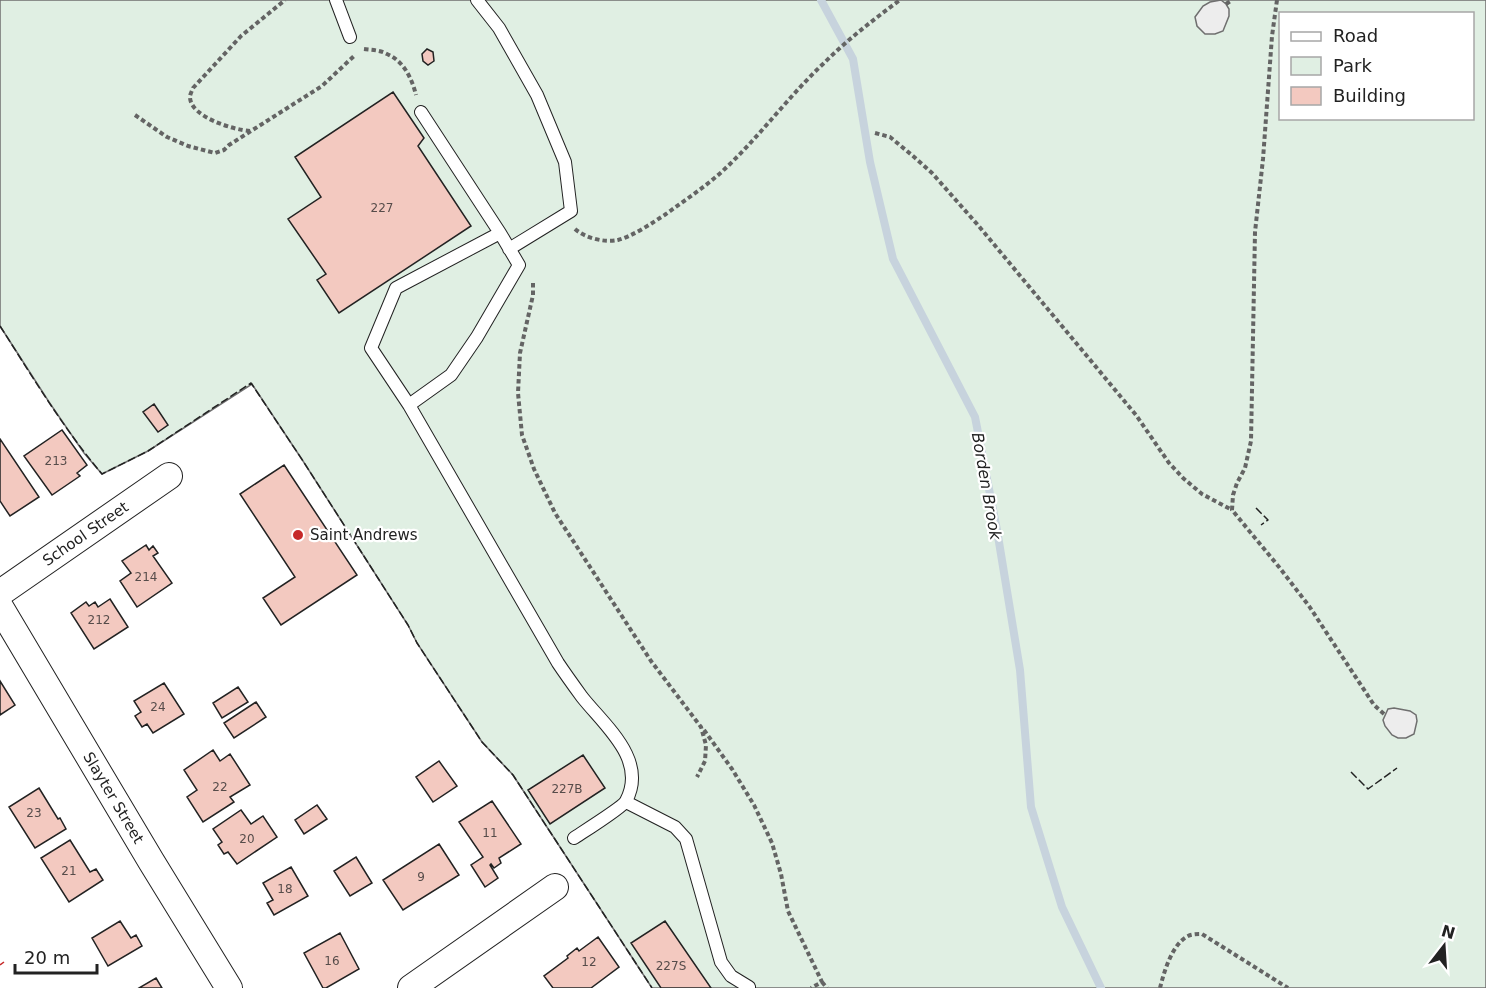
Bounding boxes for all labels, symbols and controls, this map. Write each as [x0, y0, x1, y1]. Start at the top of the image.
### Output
legend [1279, 12, 1474, 120]
text: Road [1333, 25, 1378, 46]
text: Park [1333, 55, 1372, 76]
text: Building [1333, 85, 1406, 106]
house number: 227 [371, 201, 393, 215]
water label: Borden Brook [968, 431, 1005, 542]
house number: 213 [45, 454, 67, 468]
street label: School Street [39, 498, 132, 570]
place label: Saint Andrews [310, 526, 418, 544]
marker: Saint Andrews [291, 528, 305, 542]
house number: 214 [135, 570, 157, 584]
house number: 212 [88, 613, 110, 627]
house number: 24 [150, 700, 166, 714]
street label: Slayter Street [79, 749, 148, 847]
house number: 22 [212, 780, 228, 794]
house number: 227B [551, 782, 583, 796]
house number: 23 [26, 806, 42, 820]
house number: 11 [482, 826, 498, 840]
house number: 20 [239, 832, 255, 846]
house number: 21 [61, 864, 77, 878]
house number: 9 [417, 870, 425, 884]
house number: 18 [277, 882, 293, 896]
north arrow [1414, 916, 1474, 976]
text: N [1439, 921, 1457, 943]
scale bar [15, 937, 98, 975]
text: 20 m [24, 947, 70, 968]
house number: 16 [324, 954, 340, 968]
house number: 12 [581, 955, 597, 969]
house number: 227S [656, 959, 686, 973]

